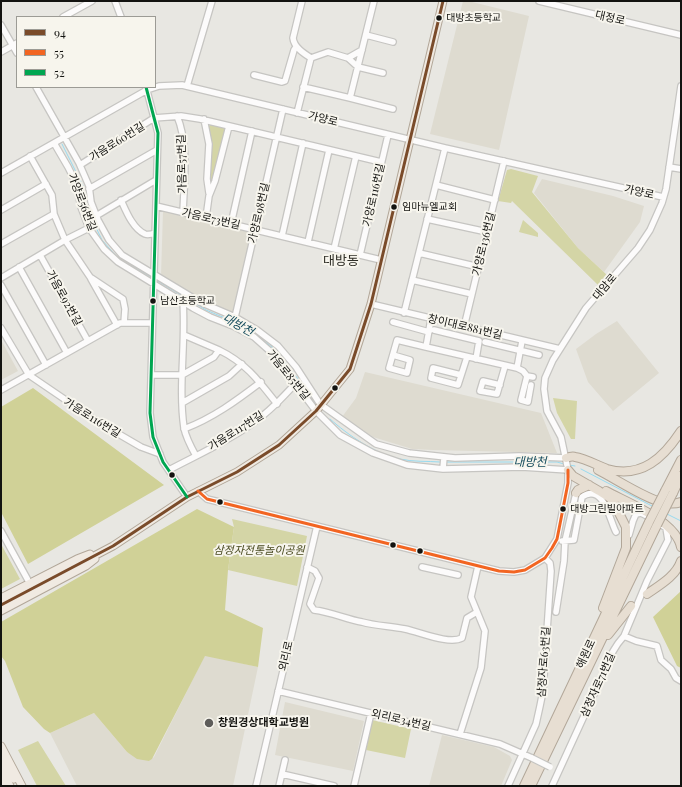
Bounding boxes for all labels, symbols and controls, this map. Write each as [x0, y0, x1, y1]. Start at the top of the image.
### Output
street label: 대정로 [594, 8, 626, 28]
place label: 대방초등학교 [446, 12, 501, 24]
marker: 대방초등학교 [434, 13, 444, 23]
legend [16, 16, 156, 88]
text: 94 [54, 24, 66, 40]
text: 55 [54, 44, 64, 60]
text: 52 [54, 64, 65, 80]
street label: 가양로 [307, 109, 339, 129]
street label: 가음로60번길 [87, 120, 147, 164]
street label: 가음로57번길 [175, 134, 189, 194]
street label: 가양로116번길 [360, 162, 388, 228]
street label: 가양로56번길 [65, 171, 99, 233]
street label: 가양로98번길 [246, 181, 272, 245]
street label: 가양로 [623, 182, 655, 202]
place label: 임마뉴엘교회 [402, 201, 457, 213]
marker: 임마뉴엘교회 [389, 202, 399, 212]
street label: 가음로73번길 [180, 206, 242, 232]
street label: 가양로136번길 [470, 211, 498, 277]
district label: 대방동 [323, 253, 359, 269]
street label: 가음로92번길 [43, 268, 85, 328]
street label: 대암로 [590, 271, 620, 303]
place label: 남산초등학교 [160, 295, 215, 307]
marker: 남산초등학교 [148, 296, 158, 306]
water label: 대방천 [220, 311, 256, 339]
street label: 창이대로881번길 [426, 312, 504, 342]
street label: 가음로85번길 [264, 347, 312, 403]
unlabelled marker [330, 383, 340, 393]
street label: 가음로116번길 [61, 395, 123, 441]
street label: 가음로117번길 [206, 409, 266, 453]
water label: 대방천 [513, 455, 547, 469]
unlabelled marker [167, 470, 177, 480]
unlabelled marker [215, 497, 225, 507]
place label: 대방그린빌아파트 [570, 503, 644, 515]
marker: 대방그린빌아파트 [558, 504, 568, 514]
unlabelled marker [388, 540, 398, 550]
park label: 삼정자전통놀이공원 [213, 544, 305, 558]
unlabelled marker [415, 546, 425, 556]
street label: 삼정자로63번길 [535, 626, 553, 698]
street label: 해원로 [574, 637, 598, 671]
street label: 외리로 [276, 640, 296, 672]
street label: 삼정자로71번길 [578, 651, 618, 719]
street label: 외리로34번길 [370, 707, 432, 733]
place label: 창원경상대학교병원 [218, 716, 309, 730]
marker: 창원경상대학교병원 [203, 717, 215, 729]

